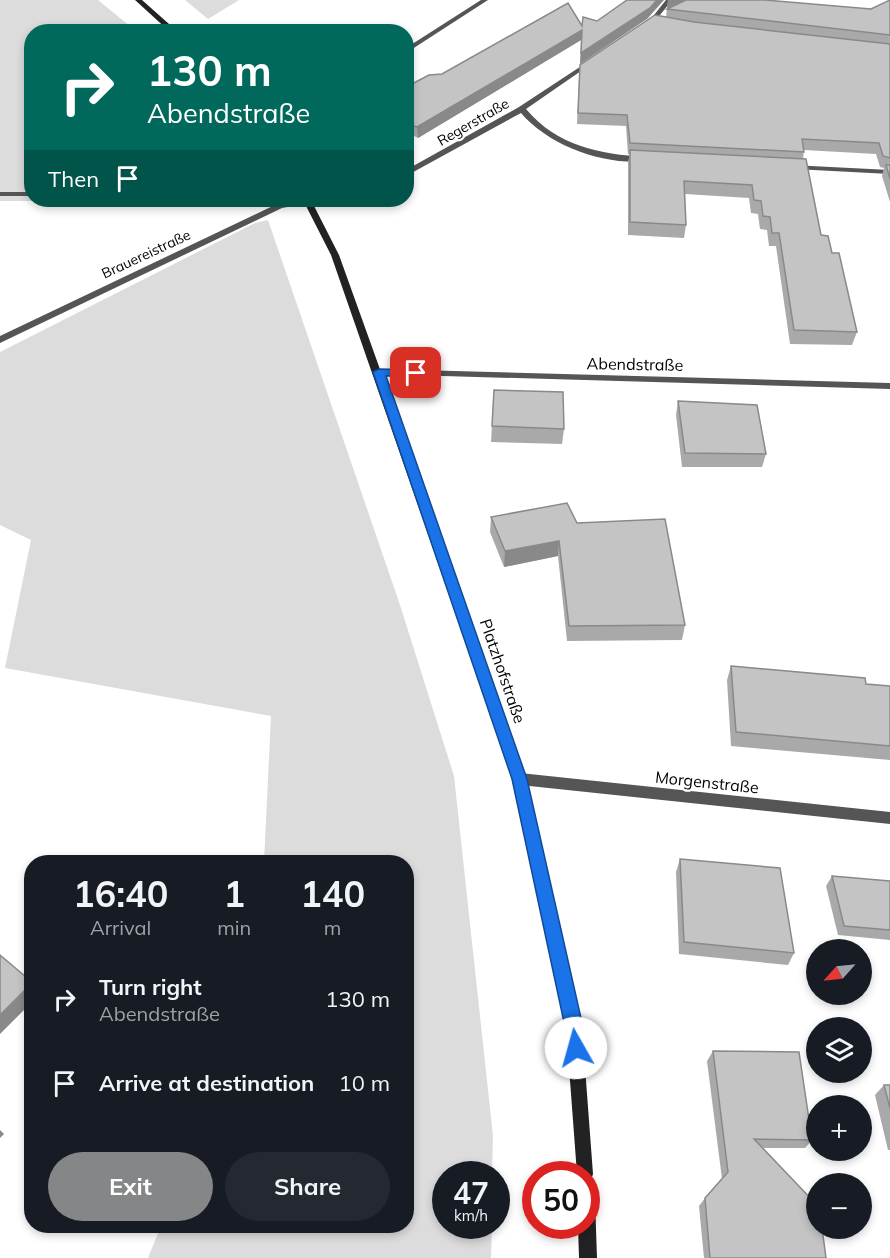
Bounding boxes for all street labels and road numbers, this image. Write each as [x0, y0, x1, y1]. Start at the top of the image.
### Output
street label: Regerstraße [434, 94, 512, 150]
street label: Brauereistraße [99, 226, 193, 282]
street label: Abendstraße [586, 353, 684, 375]
street label: Platzhofstraße [476, 616, 530, 726]
street label: Morgenstraße [654, 767, 760, 797]

